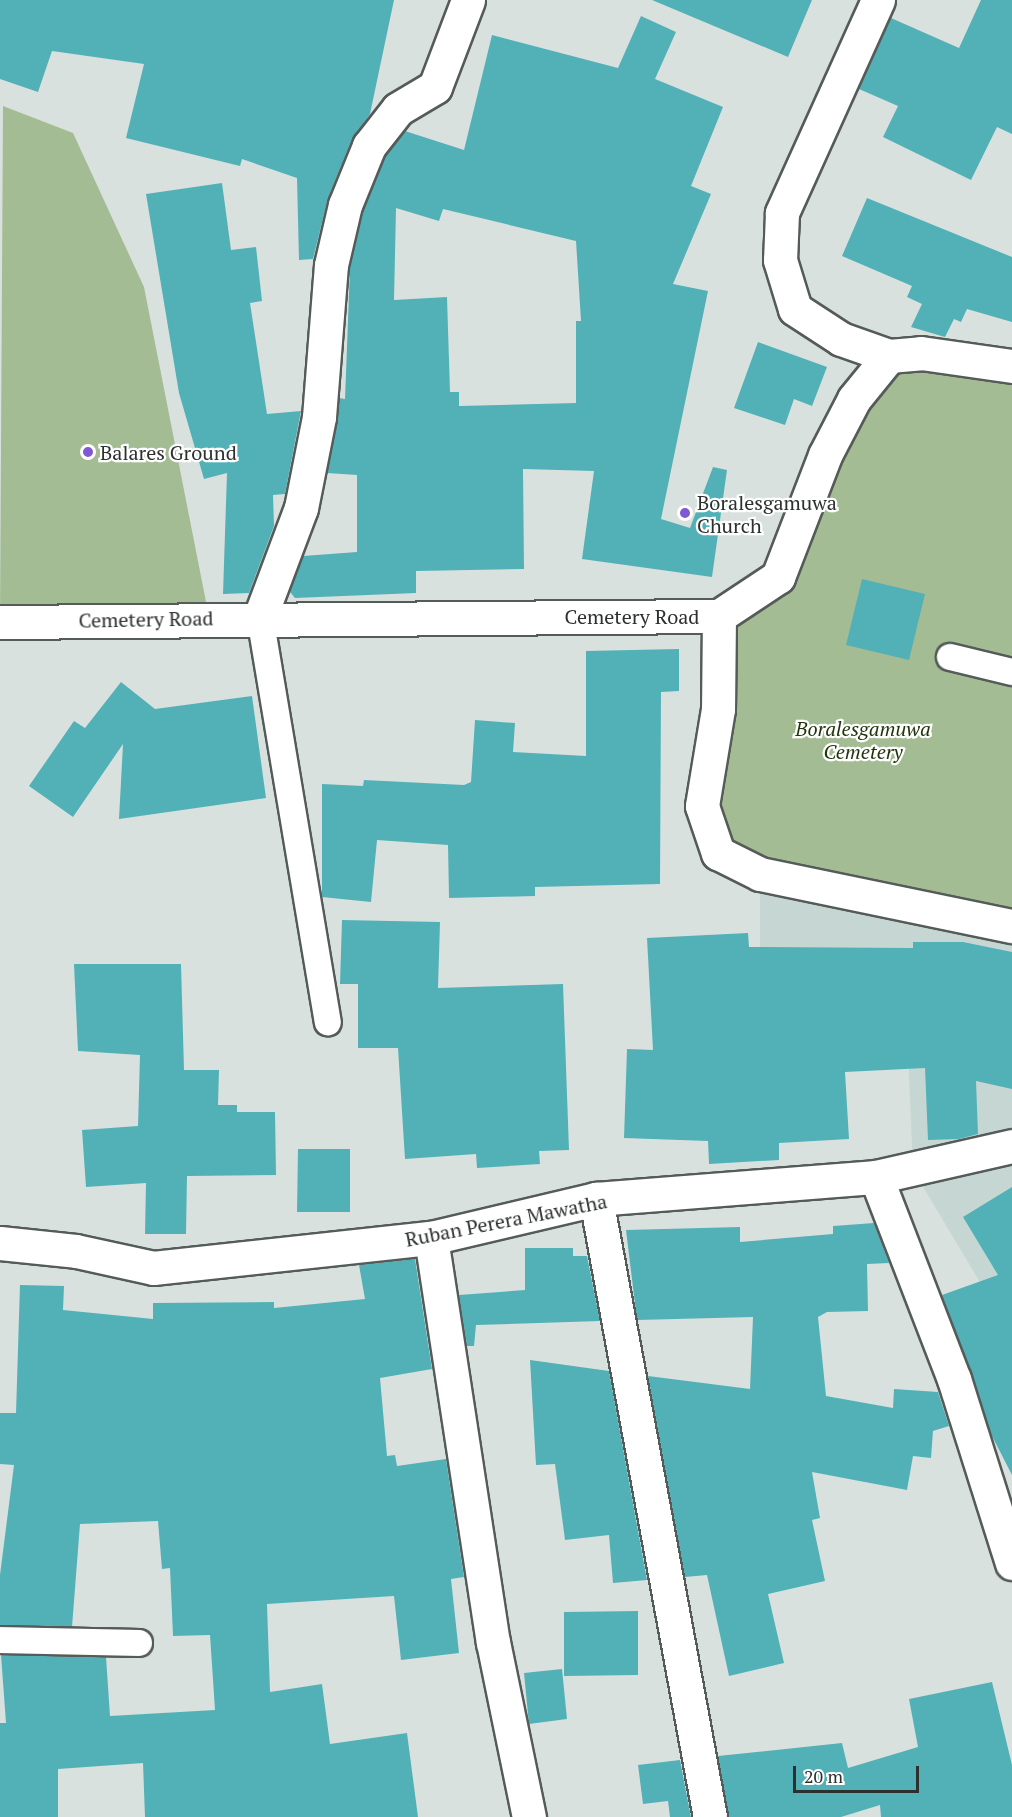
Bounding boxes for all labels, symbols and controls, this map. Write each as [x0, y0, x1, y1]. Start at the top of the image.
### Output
place label: Balares Ground [100, 440, 237, 464]
marker: Balares Ground [81, 445, 95, 459]
place label: Boralesgamuwa Church [697, 490, 837, 537]
marker: Boralesgamuwa Church [678, 506, 692, 520]
street label: Cemetery Road [565, 604, 699, 628]
street label: Cemetery Road [78, 606, 214, 632]
park label: Boralesgamuwa Cemetery [795, 717, 931, 764]
street label: Ruban Perera Mawatha [403, 1189, 609, 1251]
scale bar [796, 1754, 922, 1792]
text: 20 m [804, 1764, 843, 1788]

